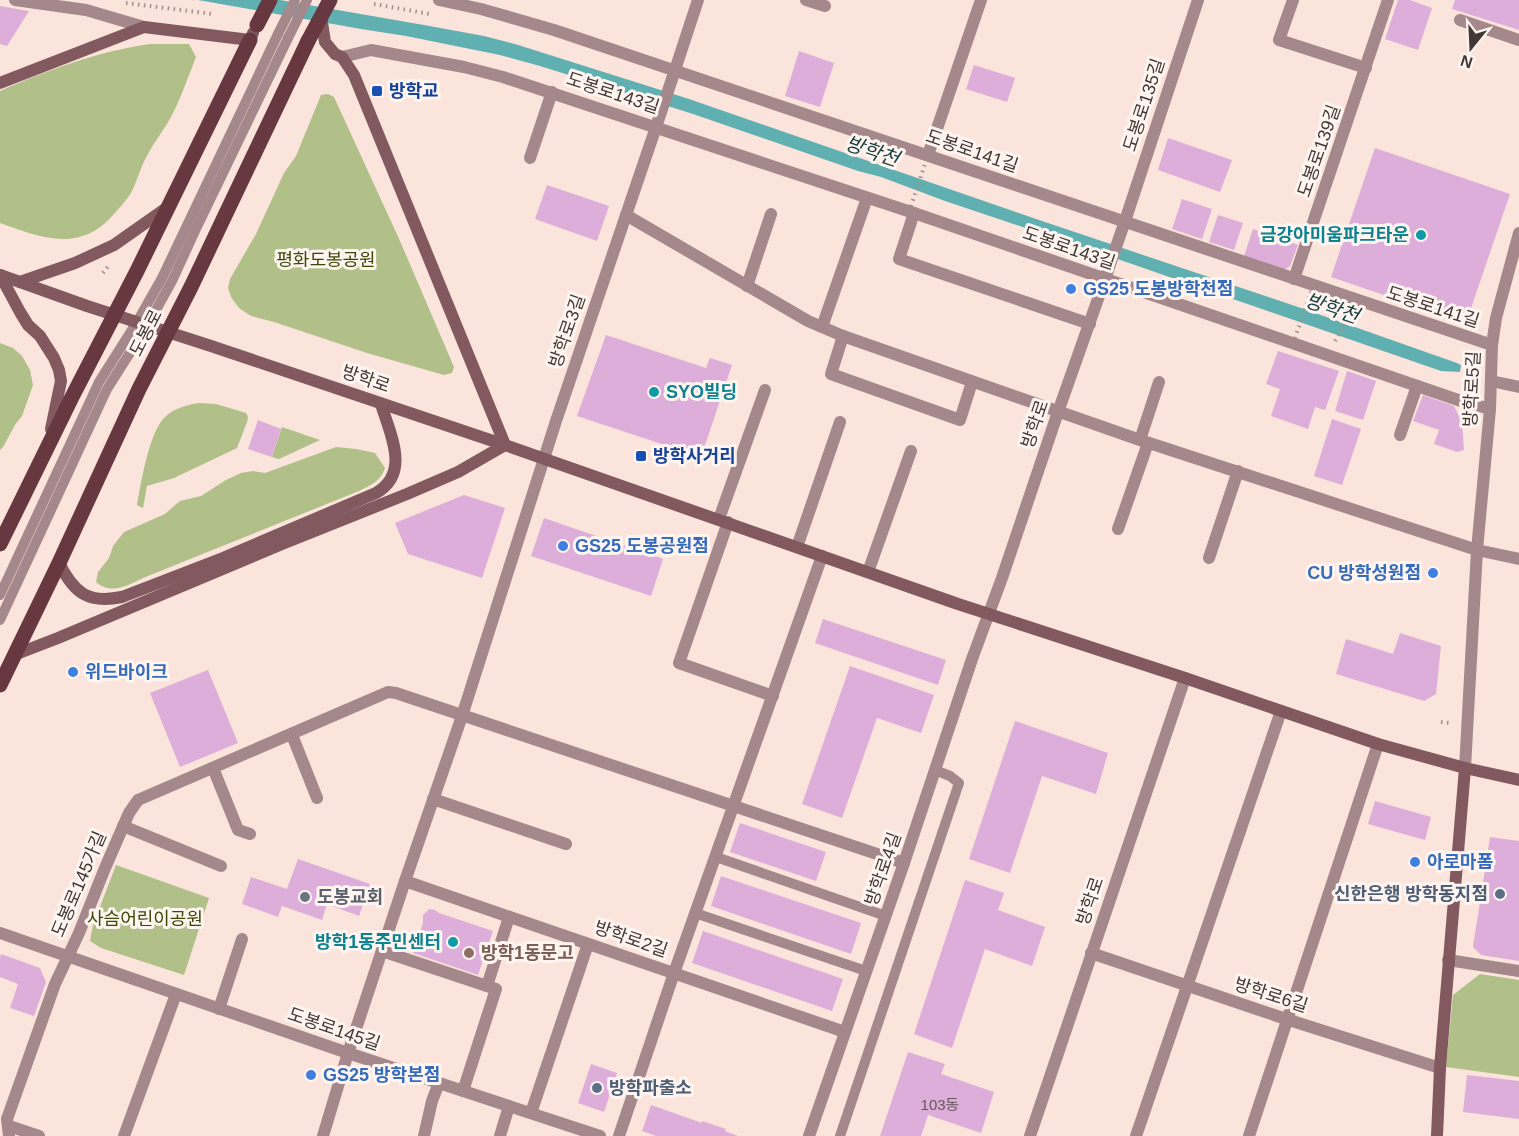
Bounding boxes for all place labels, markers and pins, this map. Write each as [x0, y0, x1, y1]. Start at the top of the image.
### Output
place label: 방학교 [389, 81, 439, 101]
marker: 방학교 [370, 84, 384, 98]
place label: 금강아미움파크타운 [1260, 225, 1409, 245]
marker: 금강아미움파크타운 [1414, 228, 1428, 242]
place label: GS25 도봉방학천점 [1083, 279, 1233, 299]
marker: GS25 도봉방학천점 [1064, 282, 1078, 296]
place label: SYO빌딩 [666, 382, 737, 402]
marker: SYO빌딩 [647, 385, 661, 399]
place label: 방학사거리 [653, 446, 736, 466]
marker: 방학사거리 [634, 449, 648, 463]
place label: GS25 도봉공원점 [575, 536, 709, 556]
marker: GS25 도봉공원점 [556, 539, 570, 553]
place label: CU 방학성원점 [1307, 563, 1421, 583]
marker: CU 방학성원점 [1426, 566, 1440, 580]
place label: 위드바이크 [85, 662, 168, 682]
marker: 위드바이크 [66, 665, 80, 679]
place label: 아로마폼 [1427, 852, 1493, 872]
marker: 아로마폼 [1408, 855, 1422, 869]
place label: 신한은행 방학동지점 [1334, 884, 1488, 904]
place label: 도봉교회 [317, 887, 383, 907]
marker: 신한은행 방학동지점 [1493, 887, 1507, 901]
marker: 도봉교회 [298, 890, 312, 904]
place label: 방학1동주민센터 [315, 932, 441, 952]
marker: 방학1동주민센터 [446, 935, 460, 949]
place label: 방학1동문고 [481, 943, 574, 963]
marker: 방학1동문고 [462, 946, 476, 960]
place label: GS25 방학본점 [323, 1065, 440, 1085]
marker: GS25 방학본점 [304, 1068, 318, 1082]
place label: 방학파출소 [609, 1078, 692, 1098]
marker: 방학파출소 [590, 1081, 604, 1095]

